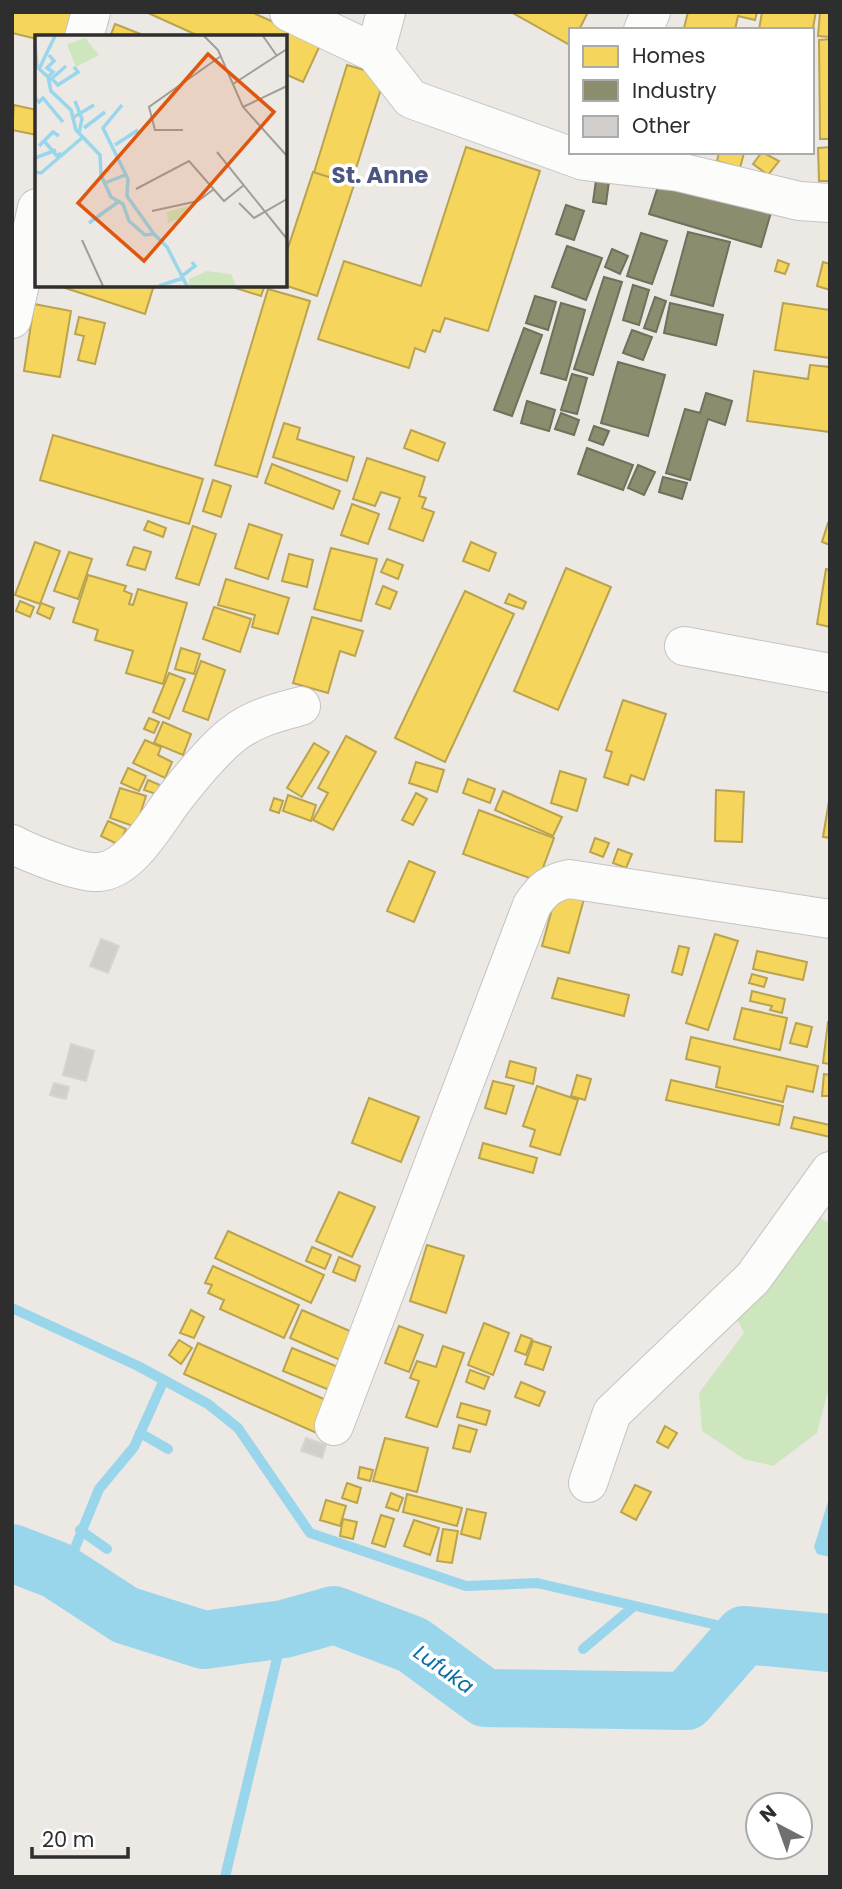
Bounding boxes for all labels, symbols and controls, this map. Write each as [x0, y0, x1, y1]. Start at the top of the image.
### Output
legend [569, 28, 814, 154]
inset map [35, 35, 287, 287]
text: Homes [632, 41, 706, 70]
text: Industry [632, 76, 717, 105]
text: Other [632, 111, 691, 140]
district label: St. Anne [332, 159, 428, 191]
water label: Lufuka [408, 1638, 480, 1700]
north arrow [744, 1791, 814, 1861]
text: N [754, 1799, 782, 1828]
scale bar [32, 1815, 128, 1859]
text: 20 m [42, 1825, 95, 1854]

